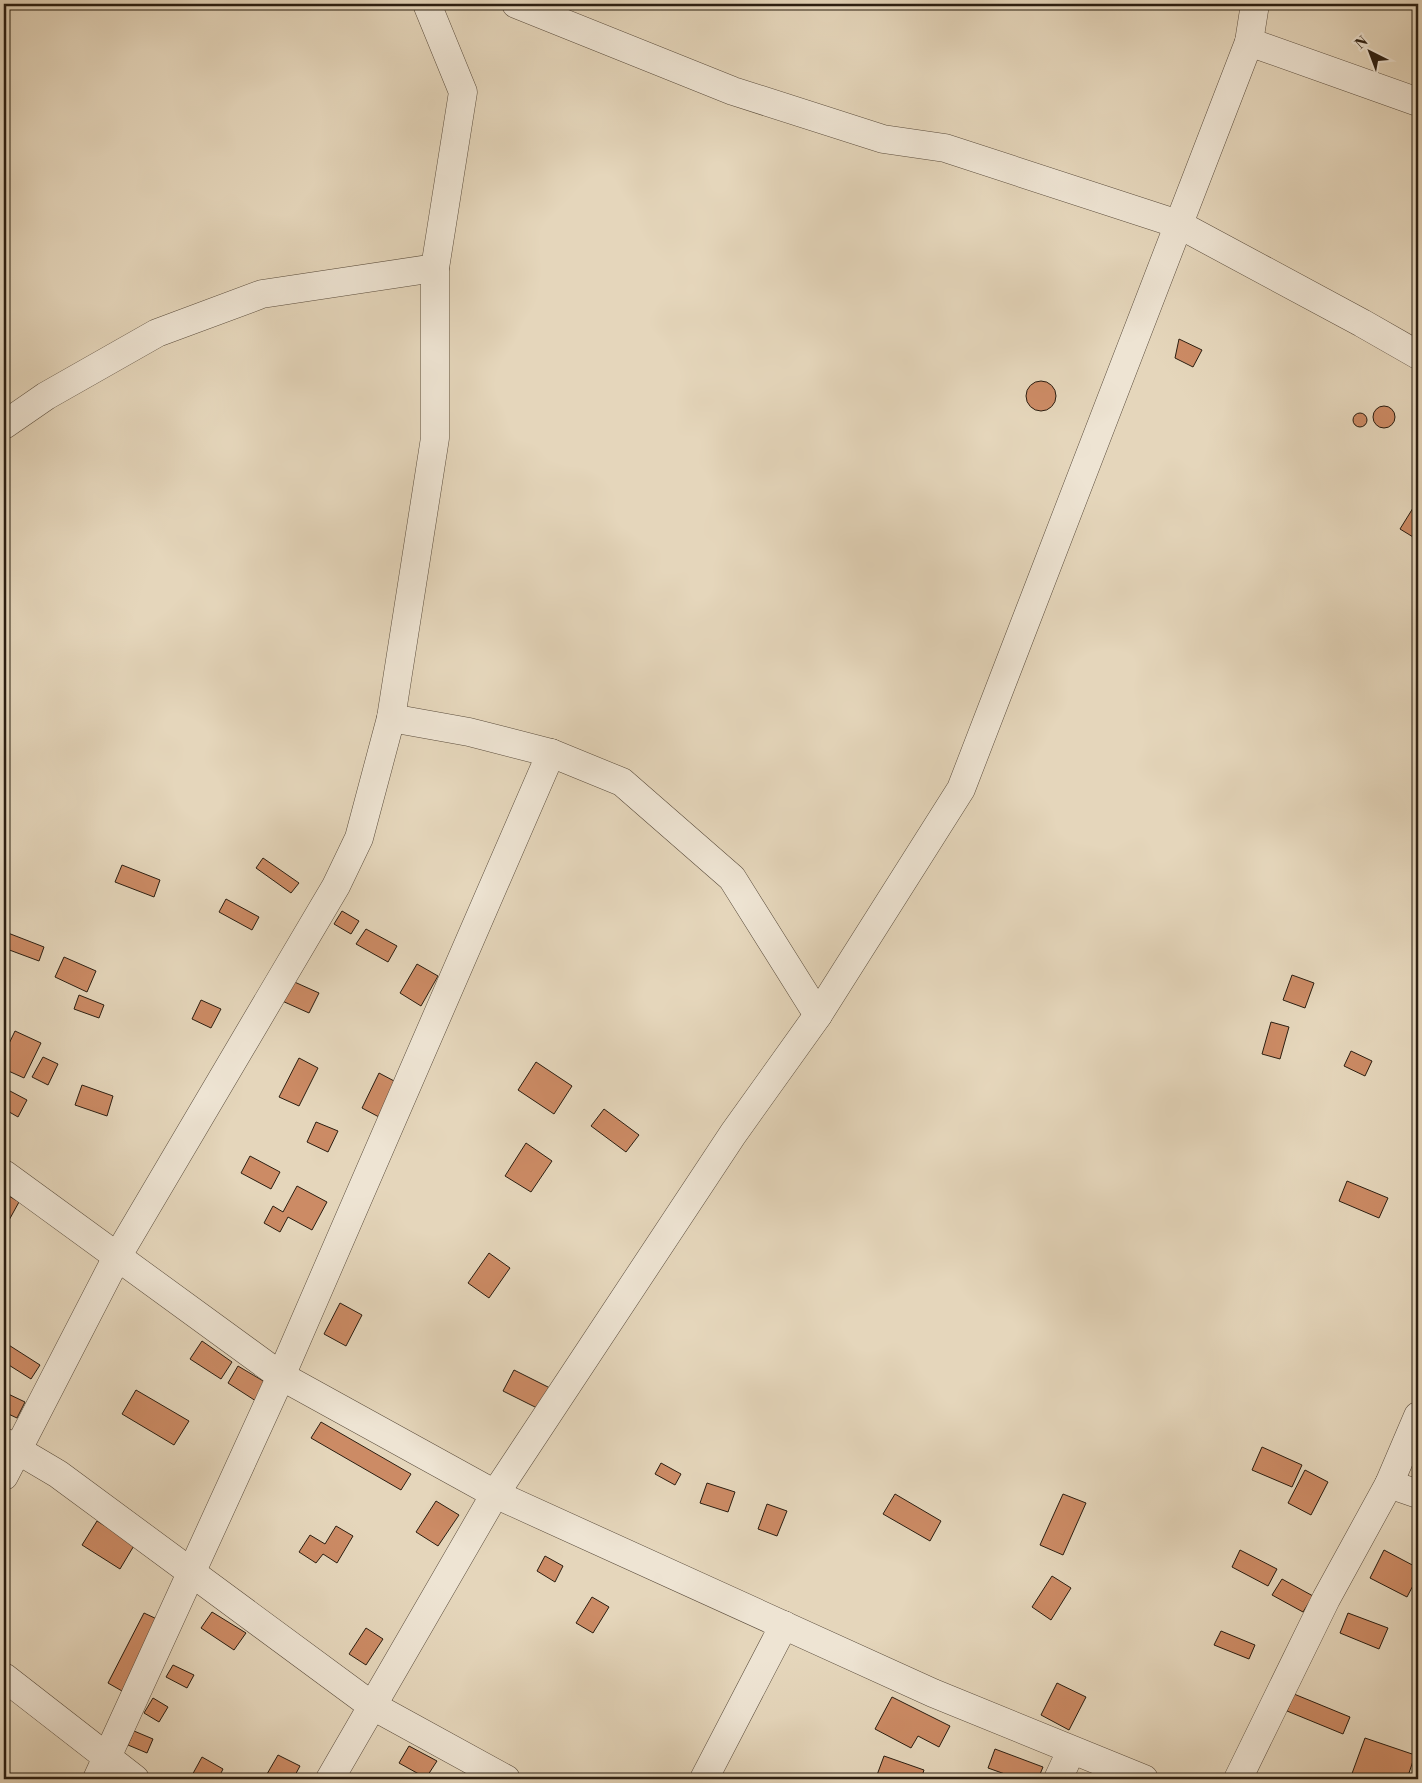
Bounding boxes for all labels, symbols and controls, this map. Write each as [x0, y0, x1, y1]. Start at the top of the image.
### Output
north arrow [1344, 28, 1394, 78]
text: N [1352, 33, 1372, 53]

